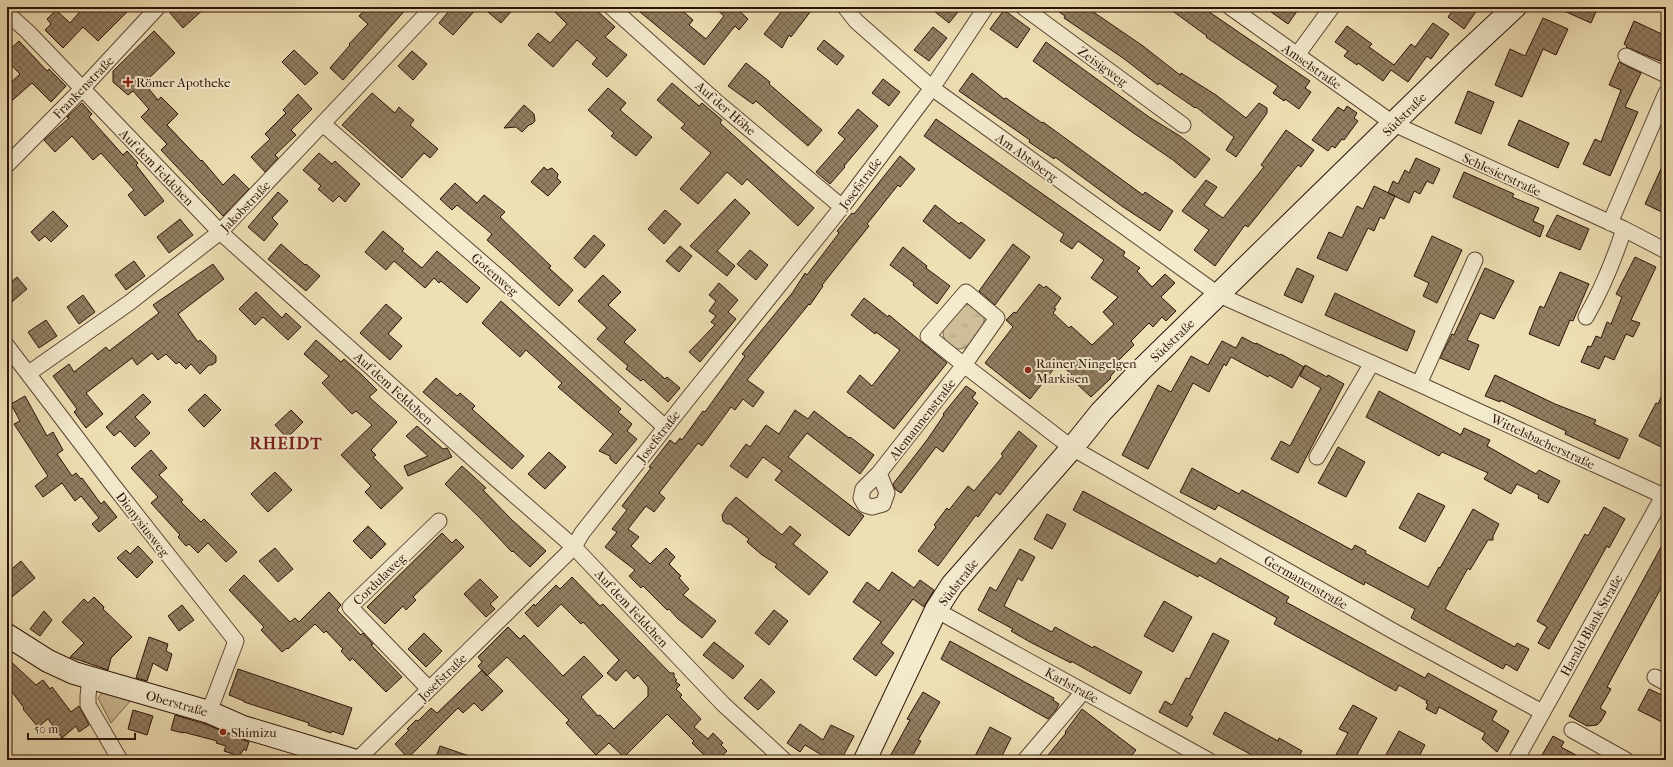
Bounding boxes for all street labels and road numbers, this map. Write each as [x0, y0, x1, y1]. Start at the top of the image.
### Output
street label: Amselstraße [1279, 40, 1345, 93]
street label: Zeisigweg [1075, 43, 1131, 90]
street label: Frankenstraße [50, 53, 117, 122]
street label: Auf der Höhe [692, 78, 759, 139]
street label: Südstraße [1379, 89, 1430, 139]
street label: Auf dem Feldchen [116, 125, 197, 209]
street label: Am Abtsberg [992, 129, 1061, 185]
street label: Schlesierstraße [1460, 150, 1544, 199]
street label: Josefstraße [835, 154, 885, 213]
street label: Jakobstraße [217, 177, 274, 236]
street label: Gotenweg [468, 250, 522, 299]
street label: Südstraße [1147, 315, 1198, 365]
street label: Auf dem Feldchen [351, 348, 436, 428]
street label: Alemannenstraße [885, 375, 959, 464]
street label: Josefstraße [633, 407, 684, 466]
street label: Wittelsbacherstraße [1488, 410, 1598, 472]
street label: Dionysiusweg [113, 489, 173, 560]
street label: Cordulaweg [350, 550, 409, 608]
street label: Germanenstraße [1261, 552, 1351, 613]
street label: Südstraße [935, 555, 982, 609]
street label: Auf dem Feldchen [591, 566, 672, 651]
street label: Harald-Blank-Straße [1557, 571, 1626, 679]
street label: Josefstraße [414, 650, 470, 705]
street label: Karlstraße [1042, 665, 1102, 707]
street label: Oberstraße [144, 688, 210, 720]

